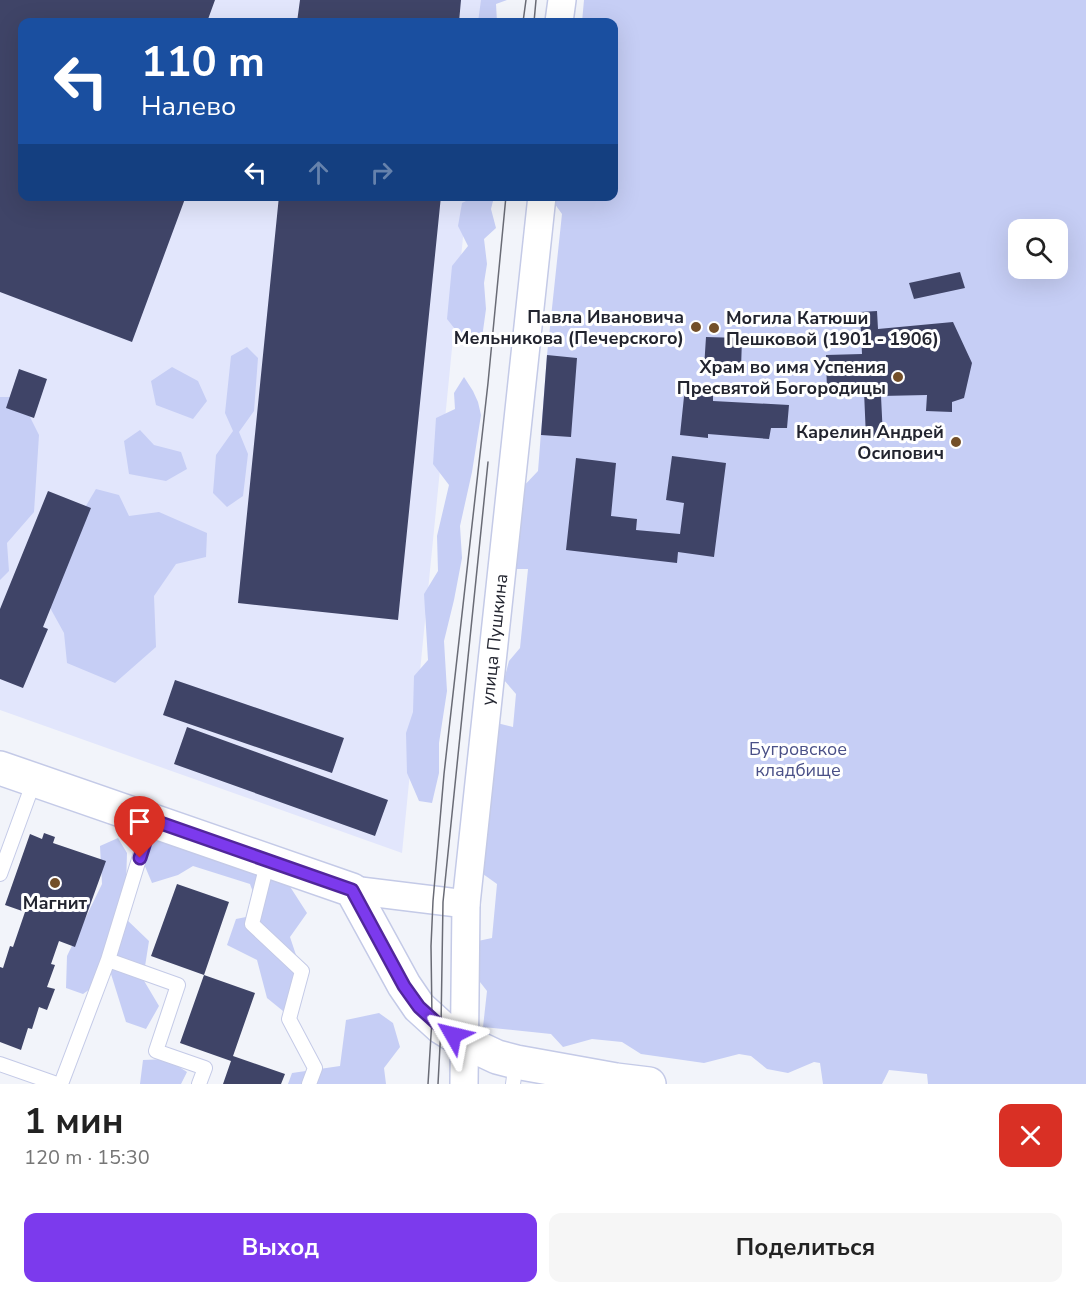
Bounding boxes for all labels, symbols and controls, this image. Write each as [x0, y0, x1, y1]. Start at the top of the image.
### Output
text: 110 m [141, 34, 265, 91]
icon: left [42, 42, 120, 120]
text: Налево [141, 88, 236, 125]
icon: left [239, 156, 272, 189]
icon: ahead [302, 156, 335, 189]
icon: right [365, 156, 398, 189]
map controls [1008, 219, 1068, 279]
button: search [1008, 219, 1068, 279]
place label: Павла Ивановича Мельникова (Печерского) [454, 305, 684, 350]
place label: Могила Катюши Пешковой (1901 - 1906) [726, 306, 939, 351]
marker: Павла Ивановича Мельникова (Печерского) [689, 320, 703, 334]
marker: Могила Катюши Пешковой (1901 - 1906) [707, 321, 721, 335]
place label: Храм во имя Успения Пресвятой Богородицы [677, 355, 886, 400]
marker: Храм во имя Успения Пресвятой Богородицы [891, 370, 905, 384]
place label: Карелин Андрей Осипович [796, 420, 944, 465]
marker: Карелин Андрей Осипович [949, 435, 963, 449]
street label: улица Пушкина [475, 572, 513, 707]
park label: Бугровское кладбище [749, 737, 847, 782]
pin [114, 796, 165, 858]
icon: arrive [123, 805, 156, 838]
marker: Магнит [48, 876, 62, 890]
place label: Магнит [23, 891, 88, 915]
position arrow [421, 1003, 485, 1067]
text: 1 мин [24, 1097, 124, 1146]
button: close [999, 1104, 1062, 1167]
text: 120 m · 15:30 [24, 1144, 150, 1171]
button: Выход [24, 1213, 537, 1282]
button: Поделиться [549, 1213, 1062, 1282]

